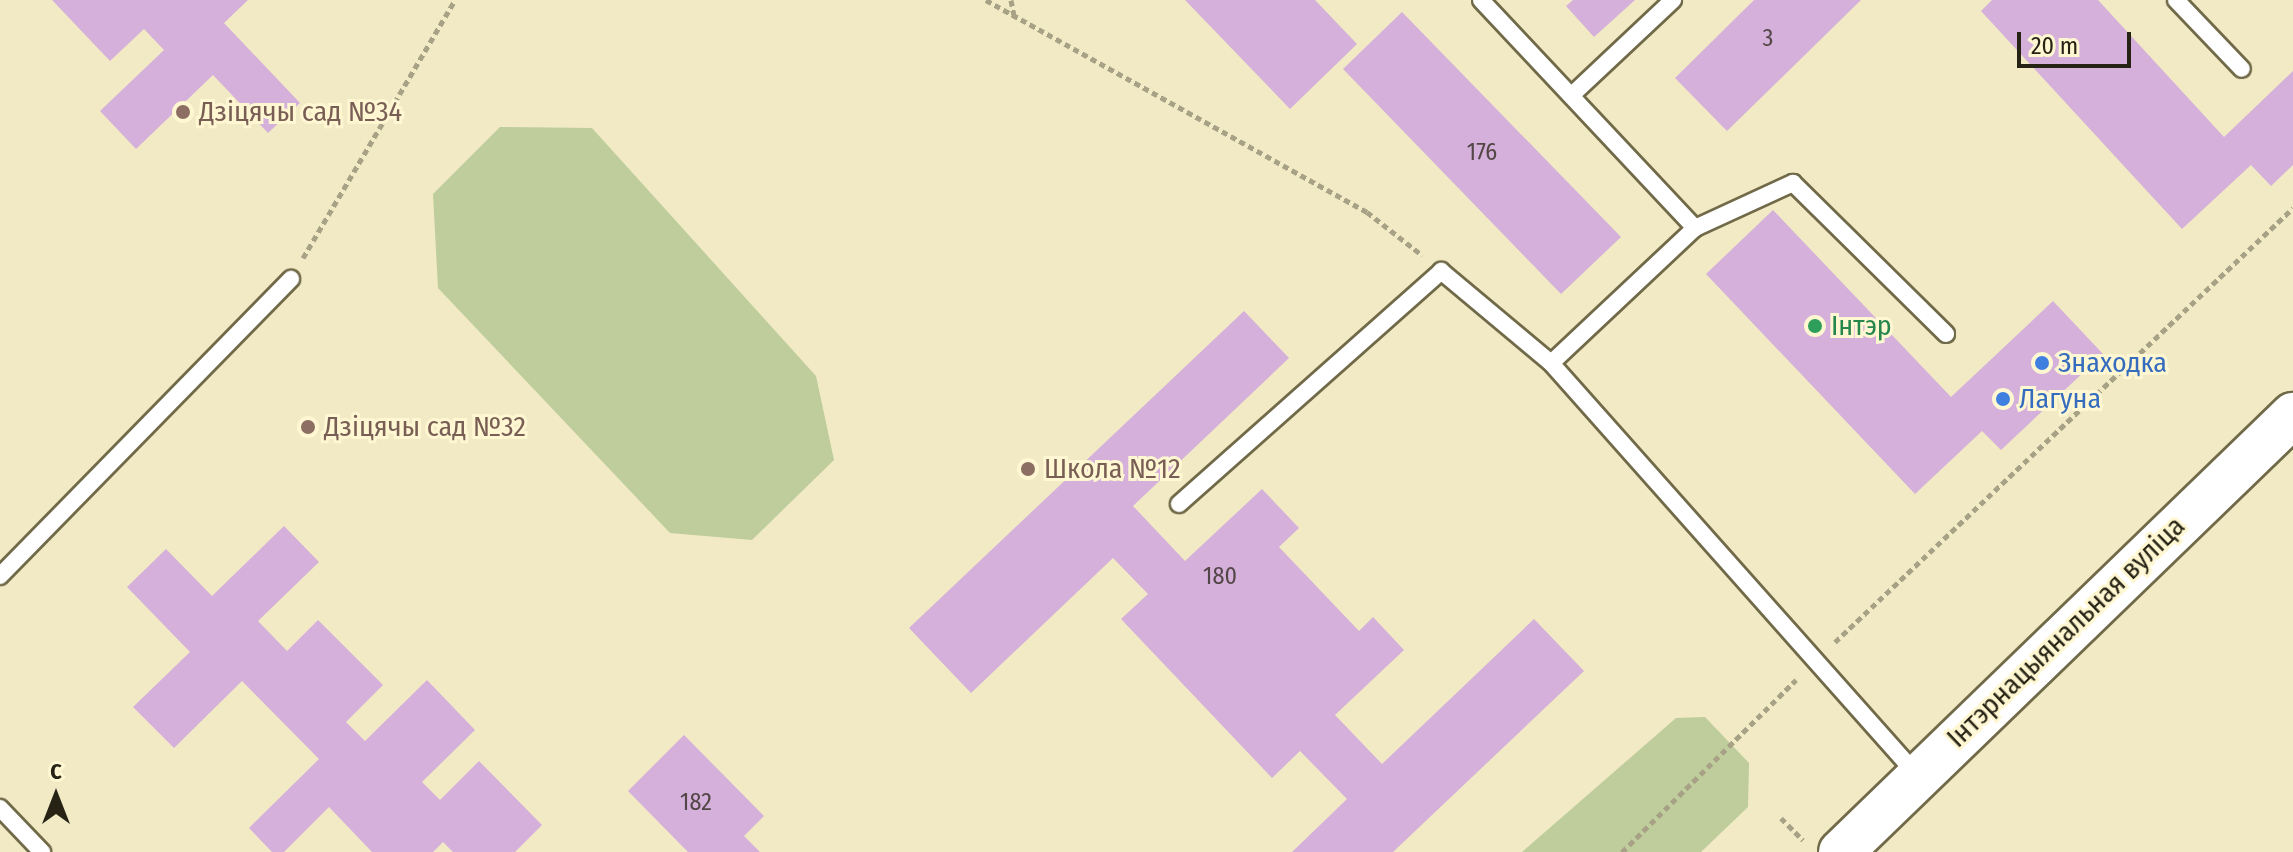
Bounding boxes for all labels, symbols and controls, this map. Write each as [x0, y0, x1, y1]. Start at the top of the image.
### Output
scale bar [2021, 16, 2135, 66]
house number: 3 [1763, 25, 1773, 53]
text: 20 m [2031, 32, 2078, 60]
place label: Дзіцячы сад №34 [199, 95, 402, 129]
marker: Дзіцячы сад №34 [174, 103, 192, 121]
house number: 176 [1467, 139, 1497, 167]
place label: Інтэр [1831, 309, 1892, 343]
marker: Інтэр [1806, 317, 1824, 335]
place label: Знаходка [2058, 346, 2167, 380]
marker: Знаходка [2033, 354, 2051, 372]
place label: Лагуна [2019, 382, 2101, 416]
marker: Лагуна [1994, 390, 2012, 408]
place label: Дзіцячы сад №32 [324, 410, 526, 444]
marker: Дзіцячы сад №32 [299, 418, 317, 436]
place label: Школа №12 [1044, 452, 1181, 486]
marker: Школа №12 [1019, 460, 1037, 478]
street label: Інтэрнацыянальная вуліца [1940, 510, 2192, 754]
house number: 180 [1203, 563, 1237, 591]
north arrow [16, 756, 96, 836]
text: С [50, 758, 62, 785]
house number: 182 [680, 789, 712, 817]

